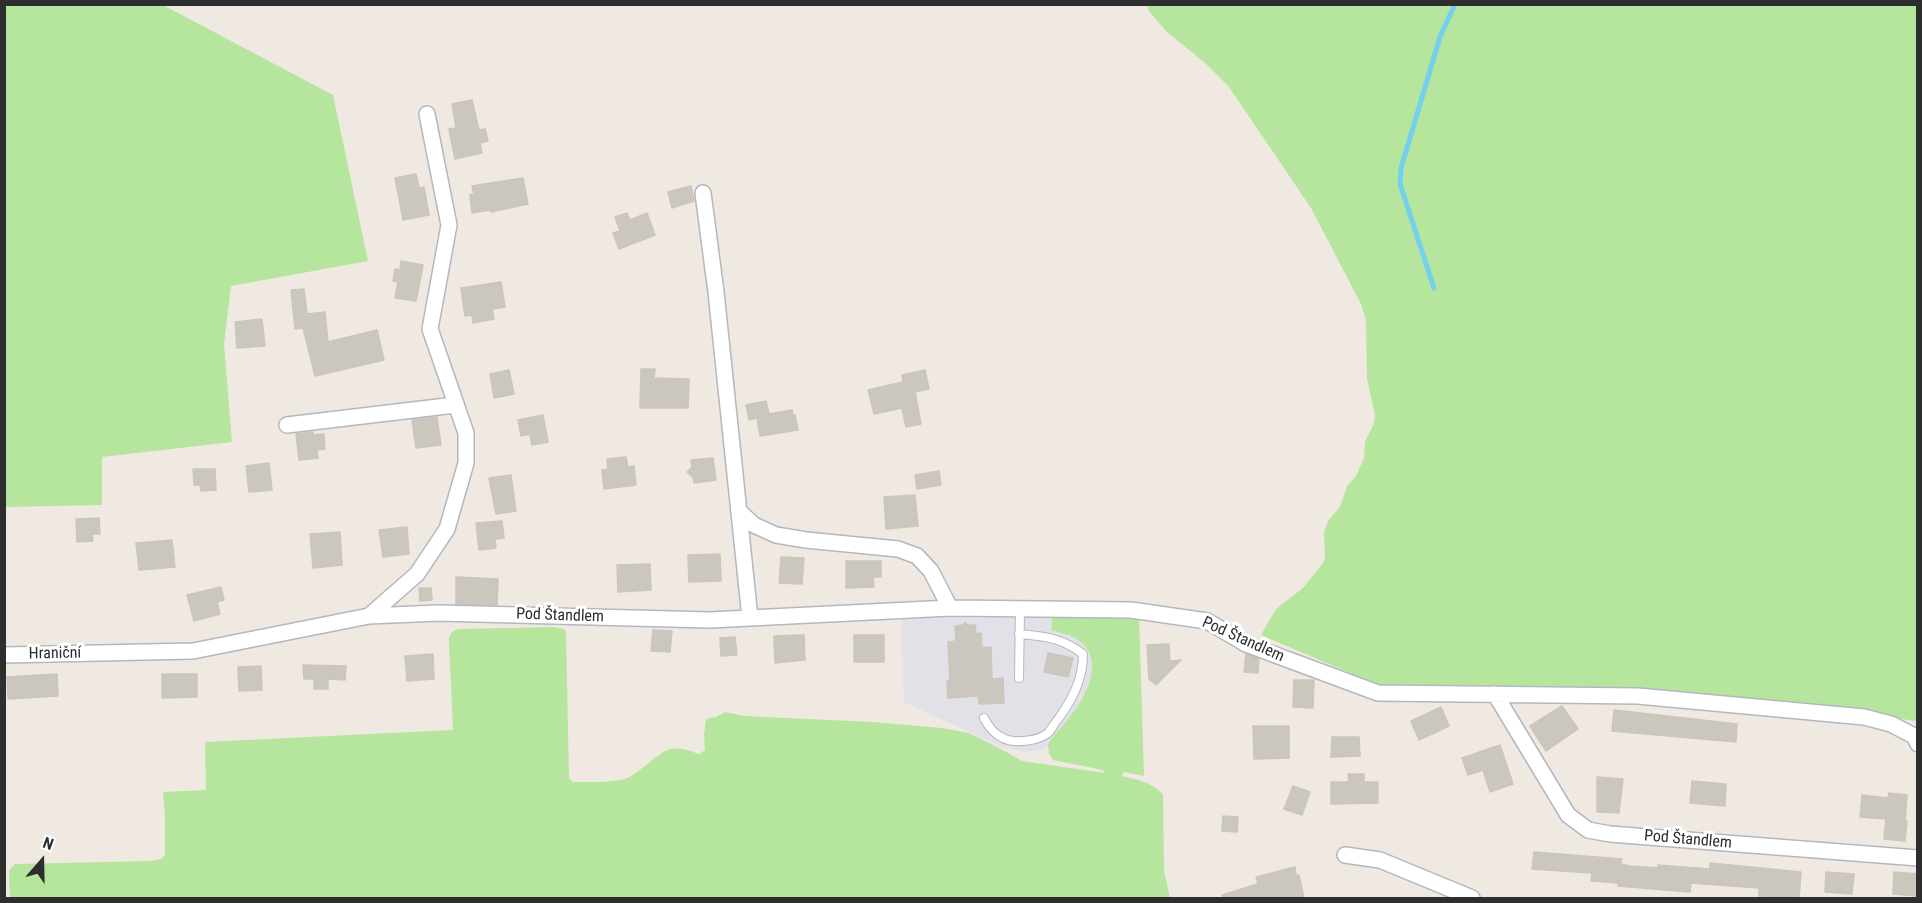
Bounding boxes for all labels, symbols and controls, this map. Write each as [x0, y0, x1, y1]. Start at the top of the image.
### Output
street label: Pod Štandlem [516, 605, 604, 627]
street label: Pod Štandlem [1199, 613, 1287, 667]
street label: Hraniční [29, 644, 81, 664]
street label: Pod Štandlem [1643, 827, 1733, 853]
north arrow [12, 831, 72, 891]
text: N [40, 833, 56, 854]

